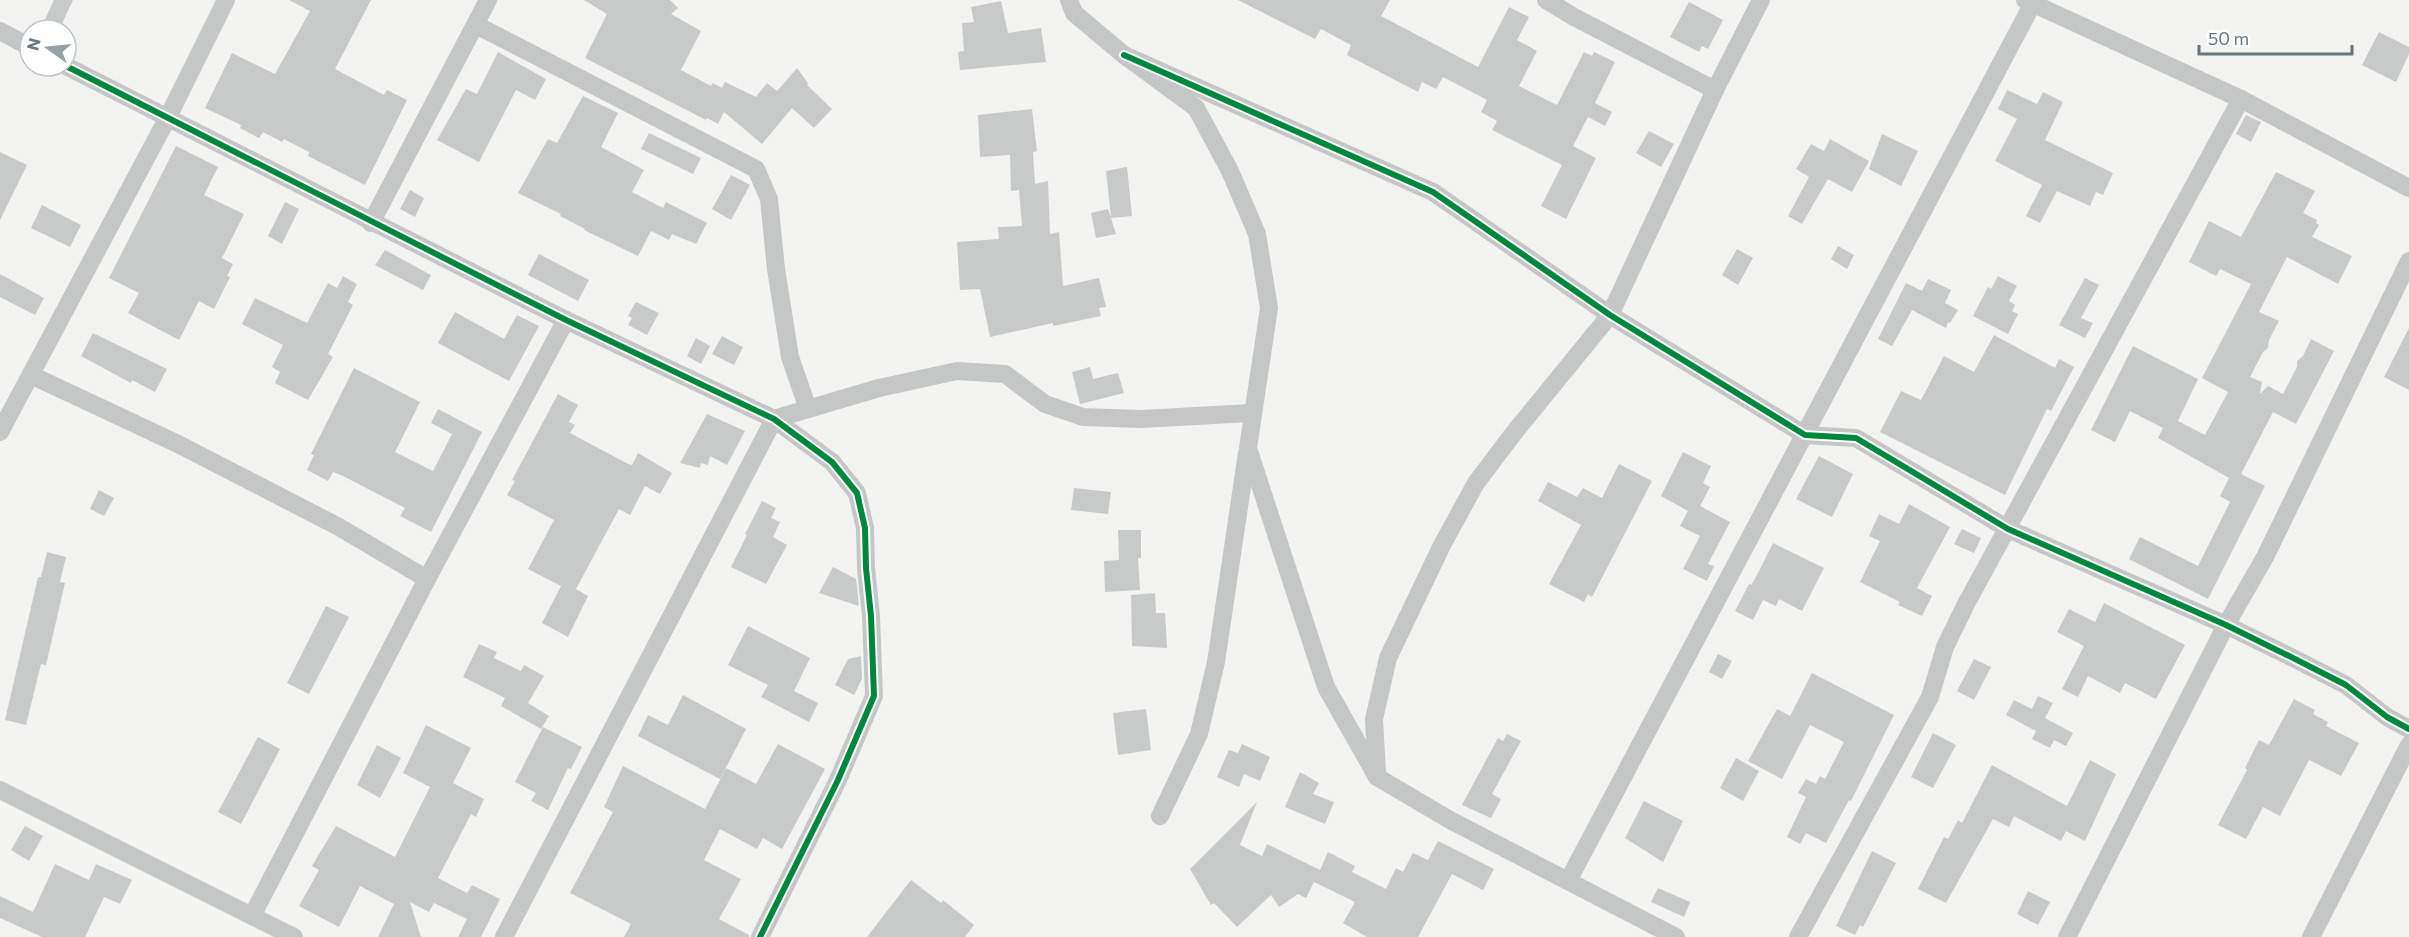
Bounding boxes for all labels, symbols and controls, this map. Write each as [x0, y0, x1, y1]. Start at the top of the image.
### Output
north arrow [18, 18, 78, 78]
scale bar [2199, 18, 2352, 56]
text: 50 m [2208, 27, 2249, 49]
text: N [22, 36, 44, 52]

